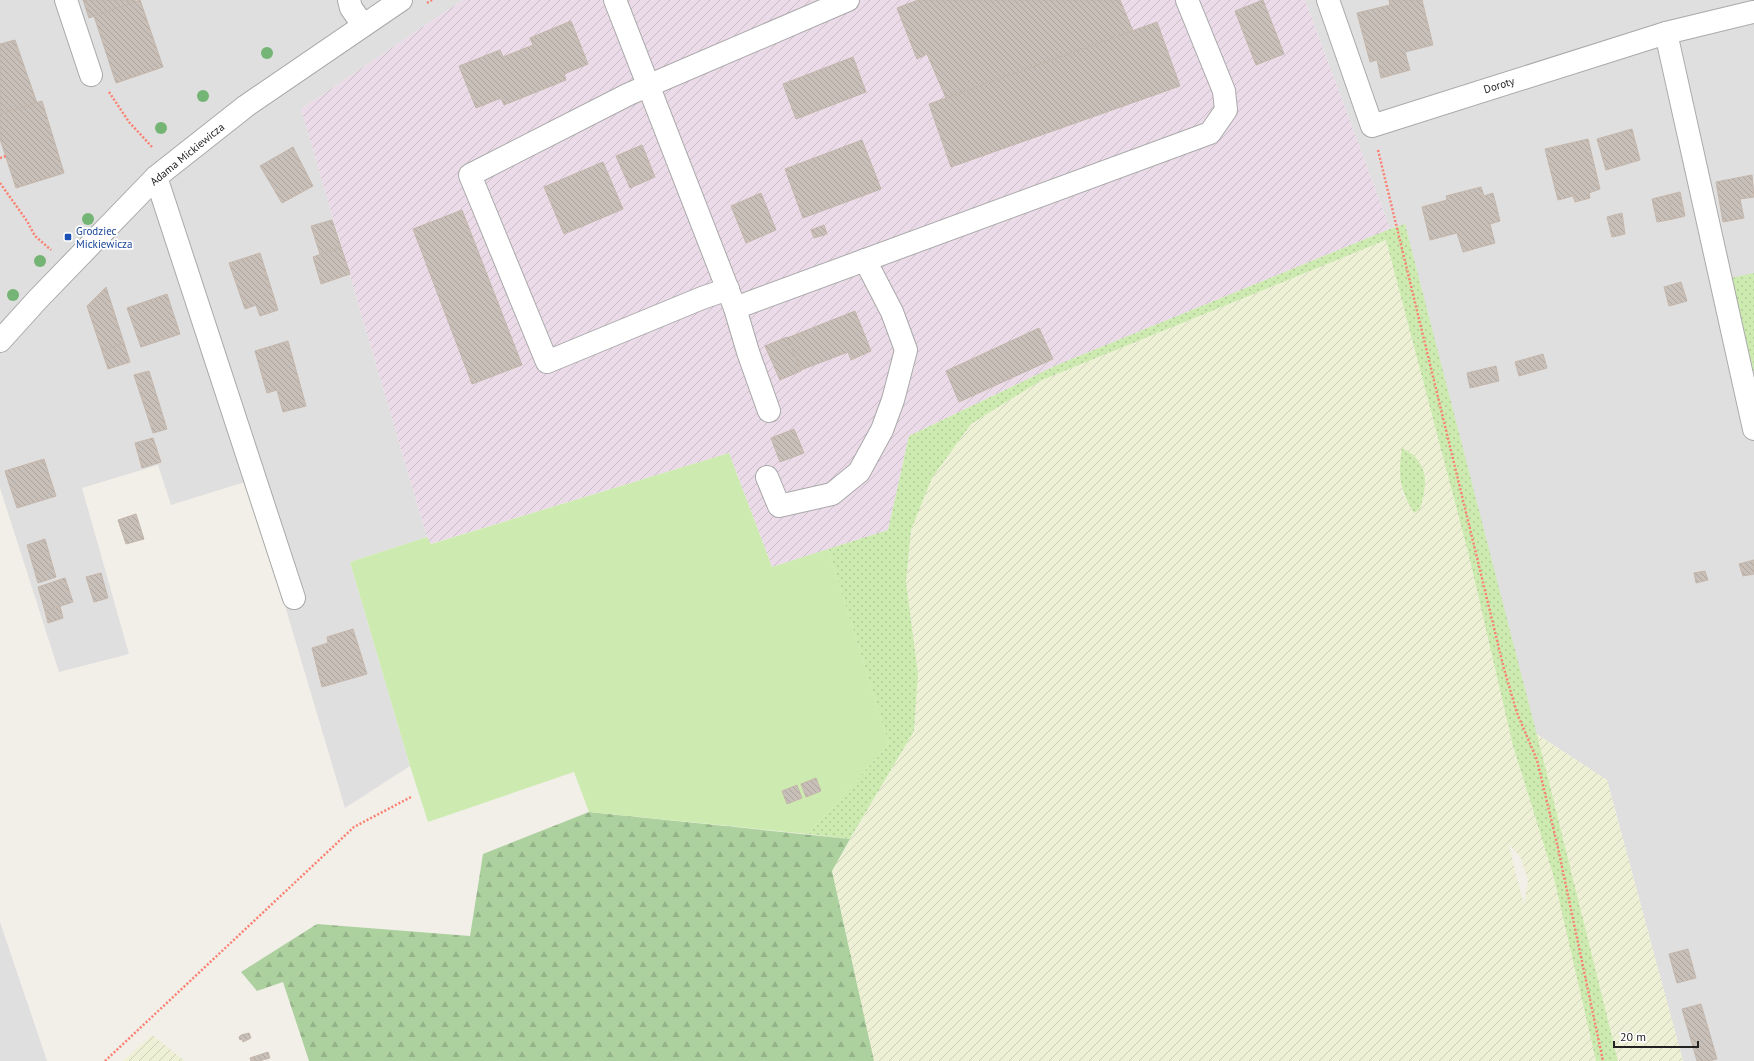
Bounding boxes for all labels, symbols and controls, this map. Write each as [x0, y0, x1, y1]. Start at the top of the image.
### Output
street label: Doroty [1482, 73, 1517, 96]
street label: Adama Mickiewicza [147, 120, 227, 188]
place label: Grodziec Mickiewicza [76, 224, 133, 251]
marker: Grodziec Mickiewicza [63, 232, 73, 242]
scale bar [1614, 1023, 1698, 1049]
text: 20 m [1620, 1029, 1646, 1044]

